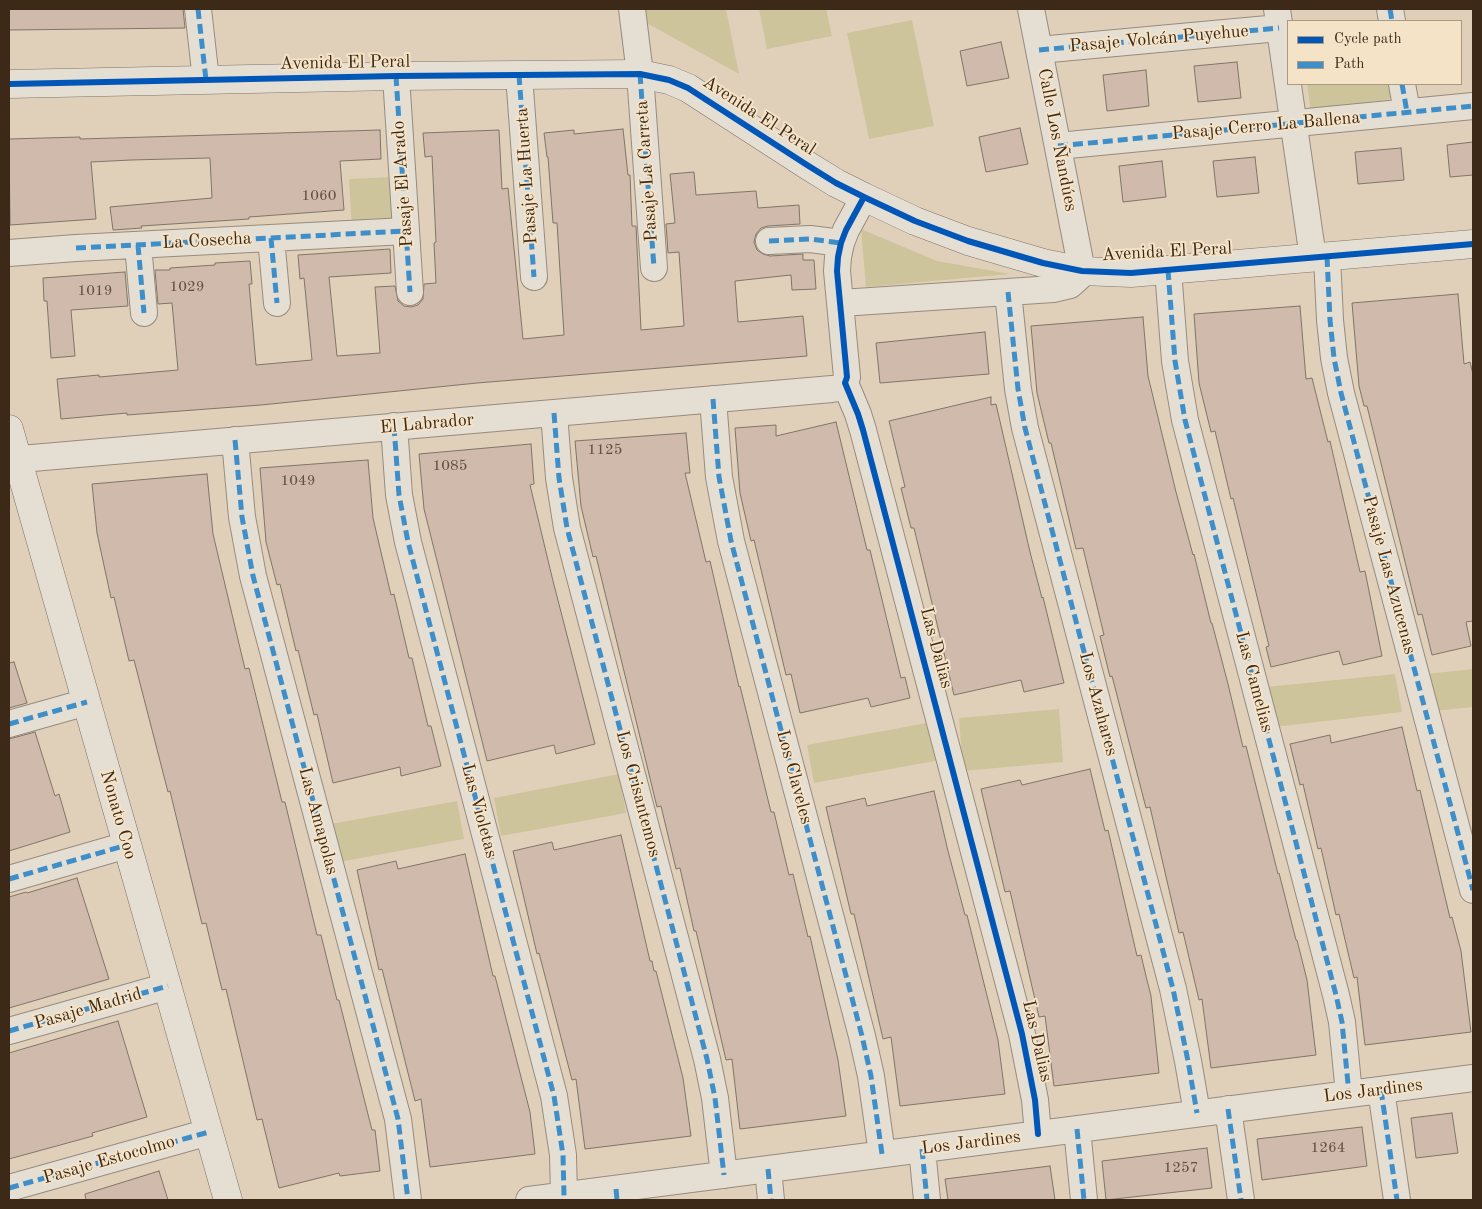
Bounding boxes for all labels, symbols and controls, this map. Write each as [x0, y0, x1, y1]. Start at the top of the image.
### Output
street label: Pasaje Volcán Puyehue [1068, 20, 1250, 58]
legend [1287, 20, 1462, 85]
text: Cycle path [1334, 32, 1402, 47]
street label: Avenida El Peral [280, 51, 410, 75]
text: Path [1334, 57, 1364, 72]
street label: Calle Los Ñandúes [1033, 67, 1081, 213]
street label: Avenida El Peral [698, 71, 820, 161]
street label: Pasaje La Carreta [631, 100, 663, 242]
street label: Pasaje La Huerta [511, 107, 543, 245]
street label: Pasaje Cerro La Ballena [1171, 107, 1361, 145]
street label: Pasaje El Arado [388, 120, 418, 248]
house number: 1060 [302, 187, 336, 205]
street label: La Cosecha [162, 228, 252, 254]
street label: Avenida El Peral [1101, 238, 1233, 266]
house number: 1029 [170, 278, 204, 296]
house number: 1019 [78, 282, 112, 300]
street label: El Labrador [379, 409, 475, 439]
house number: 1125 [588, 441, 622, 459]
house number: 1085 [433, 457, 467, 475]
house number: 1049 [281, 472, 315, 490]
street label: Pasaje Las Azucenas [1357, 493, 1421, 657]
street label: Las Dalias [915, 605, 957, 691]
street label: Las Camelias [1230, 629, 1278, 735]
street label: Los Azahares [1074, 650, 1122, 758]
street label: Los Claveles [771, 727, 817, 827]
street label: Los Crisantemos [611, 728, 665, 860]
street label: Las Violetas [456, 761, 502, 861]
street label: Las Amapolas [293, 765, 343, 877]
street label: Nonato Coo [95, 768, 141, 862]
street label: Pasaje Madrid [32, 983, 144, 1035]
street label: Las Dalias [1017, 998, 1057, 1084]
street label: Los Jardines [1322, 1074, 1424, 1108]
street label: Los Jardines [920, 1126, 1022, 1160]
street label: Pasaje Estocolmo [40, 1131, 178, 1189]
house number: 1264 [1311, 1139, 1345, 1157]
house number: 1257 [1164, 1159, 1198, 1177]

